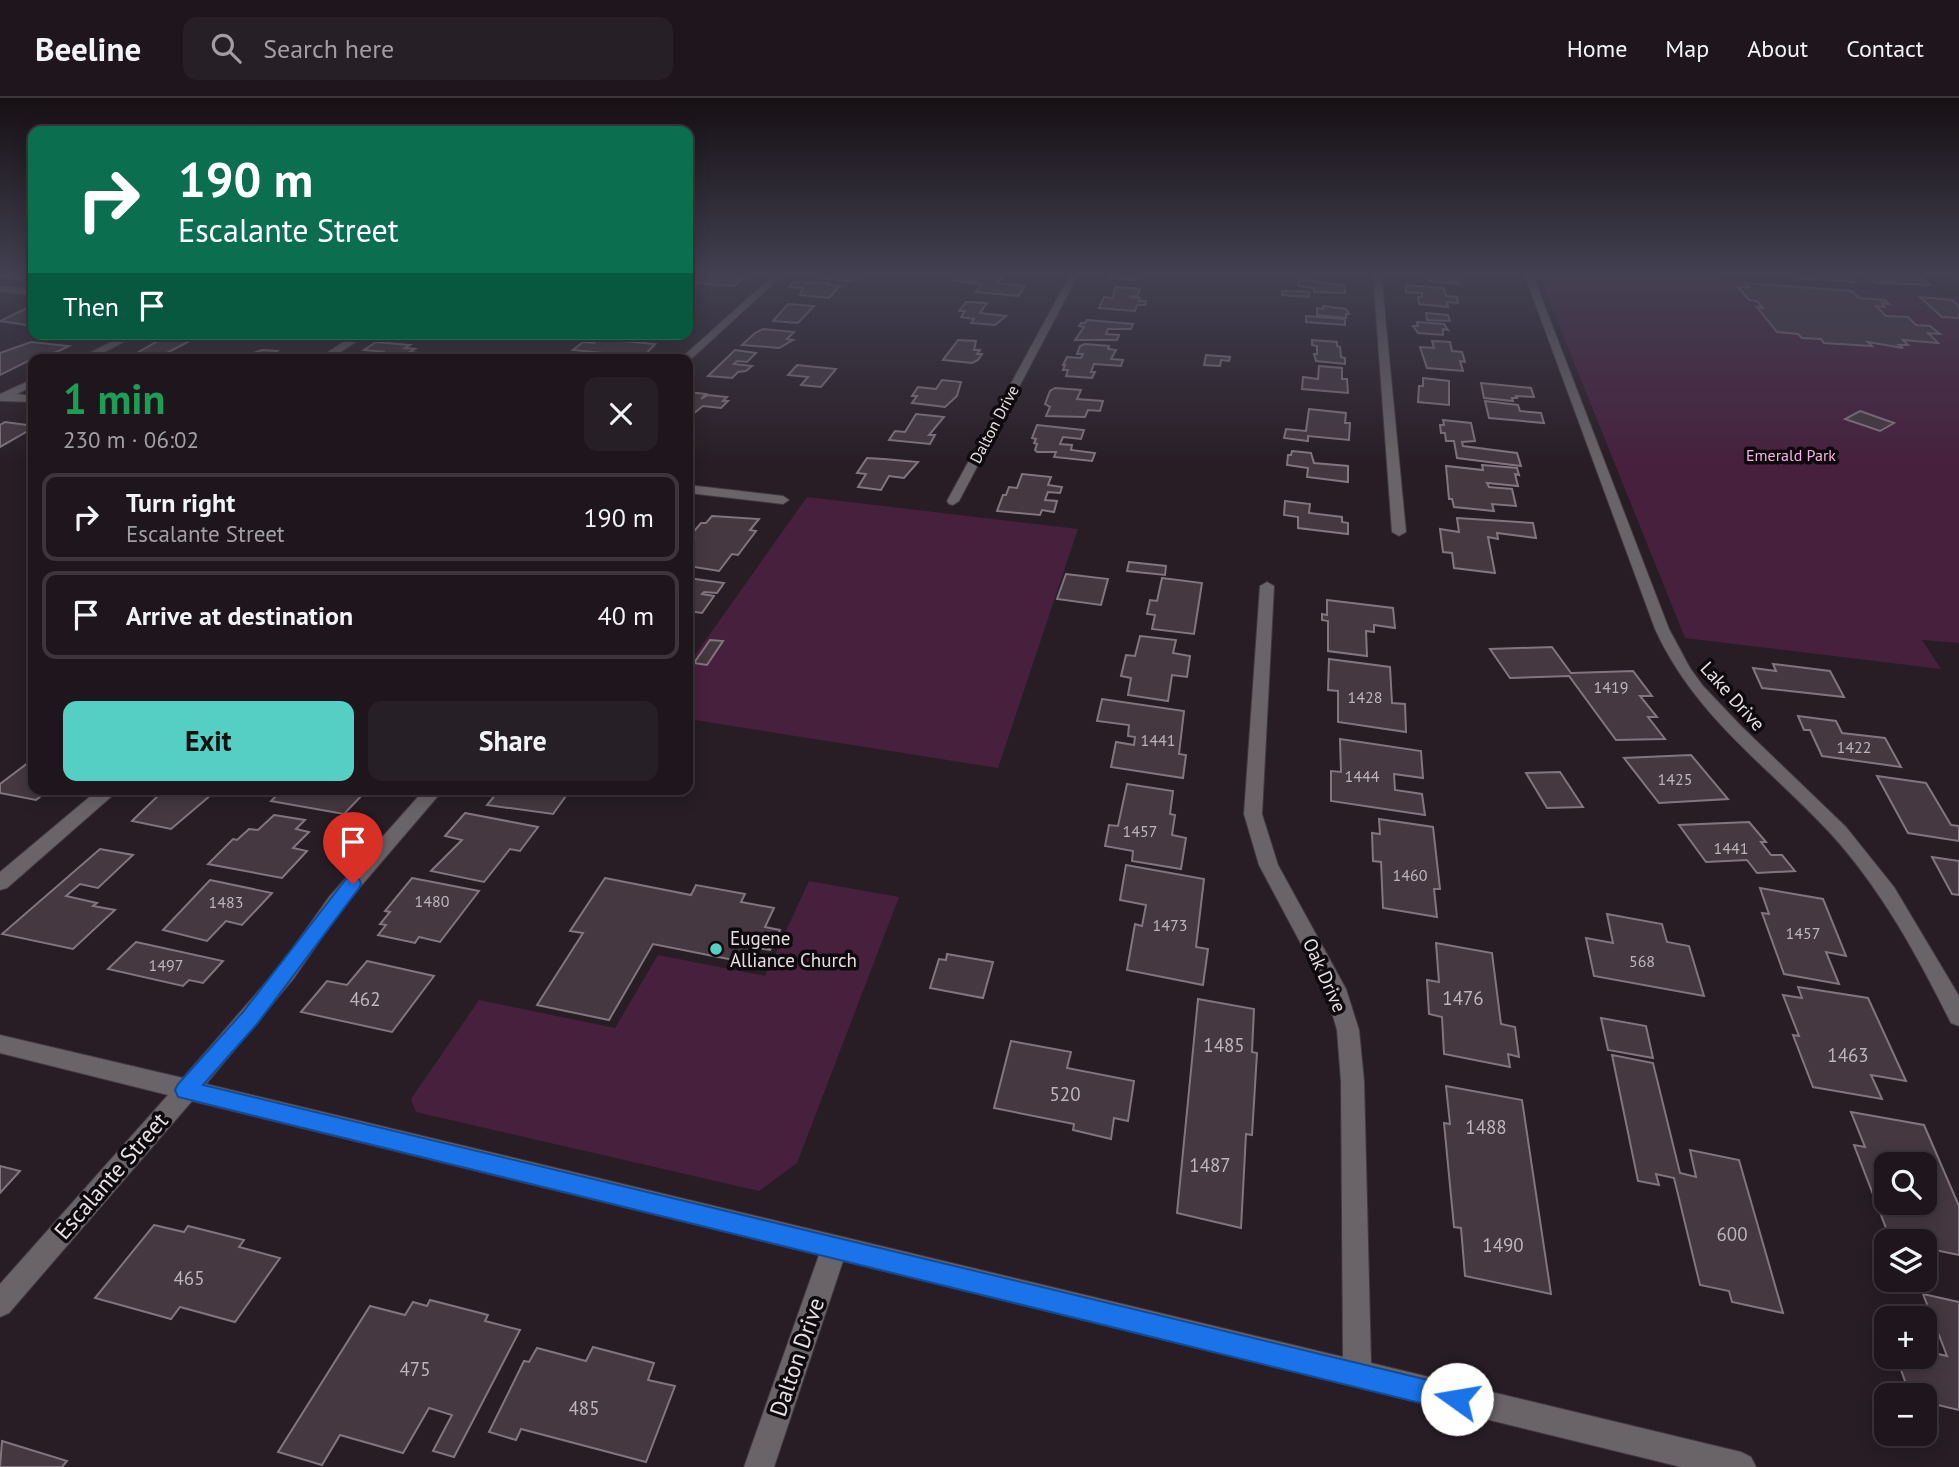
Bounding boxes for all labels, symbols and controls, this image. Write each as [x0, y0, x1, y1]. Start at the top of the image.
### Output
search box [183, 17, 673, 80]
text: Beeline [35, 27, 141, 70]
icon: search [207, 29, 245, 67]
text: Search here [263, 32, 394, 65]
text: Home [1567, 33, 1627, 64]
text: Map [1665, 33, 1709, 64]
text: About [1747, 33, 1808, 64]
text: Contact [1846, 33, 1924, 64]
text: 190 m [178, 147, 313, 211]
icon: right [63, 154, 154, 245]
text: Escalante Street [178, 209, 399, 251]
icon: arrive [133, 287, 171, 325]
text: Then [63, 290, 119, 323]
text: 1 min [63, 371, 165, 426]
button: close [584, 377, 658, 451]
street label: Dalton Drive [965, 381, 1023, 467]
text: 230 m · 06:02 [63, 425, 199, 454]
park label: Emerald Park [1746, 445, 1836, 465]
text: Turn right [126, 486, 235, 519]
icon: right [67, 498, 105, 536]
text: 190 m [583, 501, 654, 534]
text: Escalante Street [126, 519, 285, 548]
icon: arrive [67, 596, 105, 634]
text: Arrive at destination [126, 599, 353, 632]
text: 40 m [598, 599, 654, 632]
street label: Lake Drive [1696, 656, 1770, 736]
house number: 1419 [1594, 677, 1628, 697]
house number: 1428 [1348, 687, 1382, 707]
button: Exit [63, 701, 354, 781]
button: Share [368, 701, 658, 781]
house number: 1441 [1141, 730, 1175, 750]
house number: 1422 [1837, 737, 1871, 757]
house number: 1444 [1345, 766, 1380, 786]
house number: 1425 [1658, 769, 1692, 789]
pin [323, 812, 383, 884]
house number: 1457 [1123, 821, 1157, 841]
icon: arrive [334, 823, 372, 861]
house number: 1441 [1714, 838, 1748, 858]
house number: 1460 [1393, 865, 1428, 885]
house number: 1480 [415, 891, 450, 911]
house number: 1483 [209, 892, 243, 912]
house number: 1473 [1153, 915, 1187, 935]
house number: 1457 [1786, 923, 1820, 943]
place label: Eugene Alliance Church [730, 926, 857, 972]
street label: Oak Drive [1298, 934, 1352, 1016]
marker: Eugene Alliance Church [708, 941, 724, 957]
house number: 568 [1629, 951, 1655, 971]
house number: 1497 [149, 955, 183, 975]
house number: 1476 [1442, 986, 1484, 1010]
house number: 462 [349, 987, 381, 1011]
house number: 1485 [1203, 1033, 1245, 1057]
house number: 1463 [1827, 1043, 1869, 1067]
house number: 520 [1049, 1082, 1081, 1106]
street label: Escalante Street [48, 1106, 174, 1245]
house number: 1488 [1465, 1115, 1507, 1139]
map controls [1874, 1152, 1937, 1446]
button: search [1874, 1152, 1937, 1215]
house number: 1487 [1189, 1153, 1231, 1177]
house number: 600 [1716, 1222, 1748, 1246]
button: layers [1874, 1229, 1937, 1292]
house number: 1490 [1482, 1233, 1524, 1257]
house number: 465 [173, 1266, 205, 1290]
street label: Dalton Drive [763, 1294, 830, 1420]
button: + [1874, 1306, 1937, 1369]
house number: 475 [399, 1357, 431, 1381]
position arrow [1420, 1362, 1494, 1436]
button: − [1874, 1383, 1937, 1446]
house number: 485 [568, 1396, 600, 1420]

